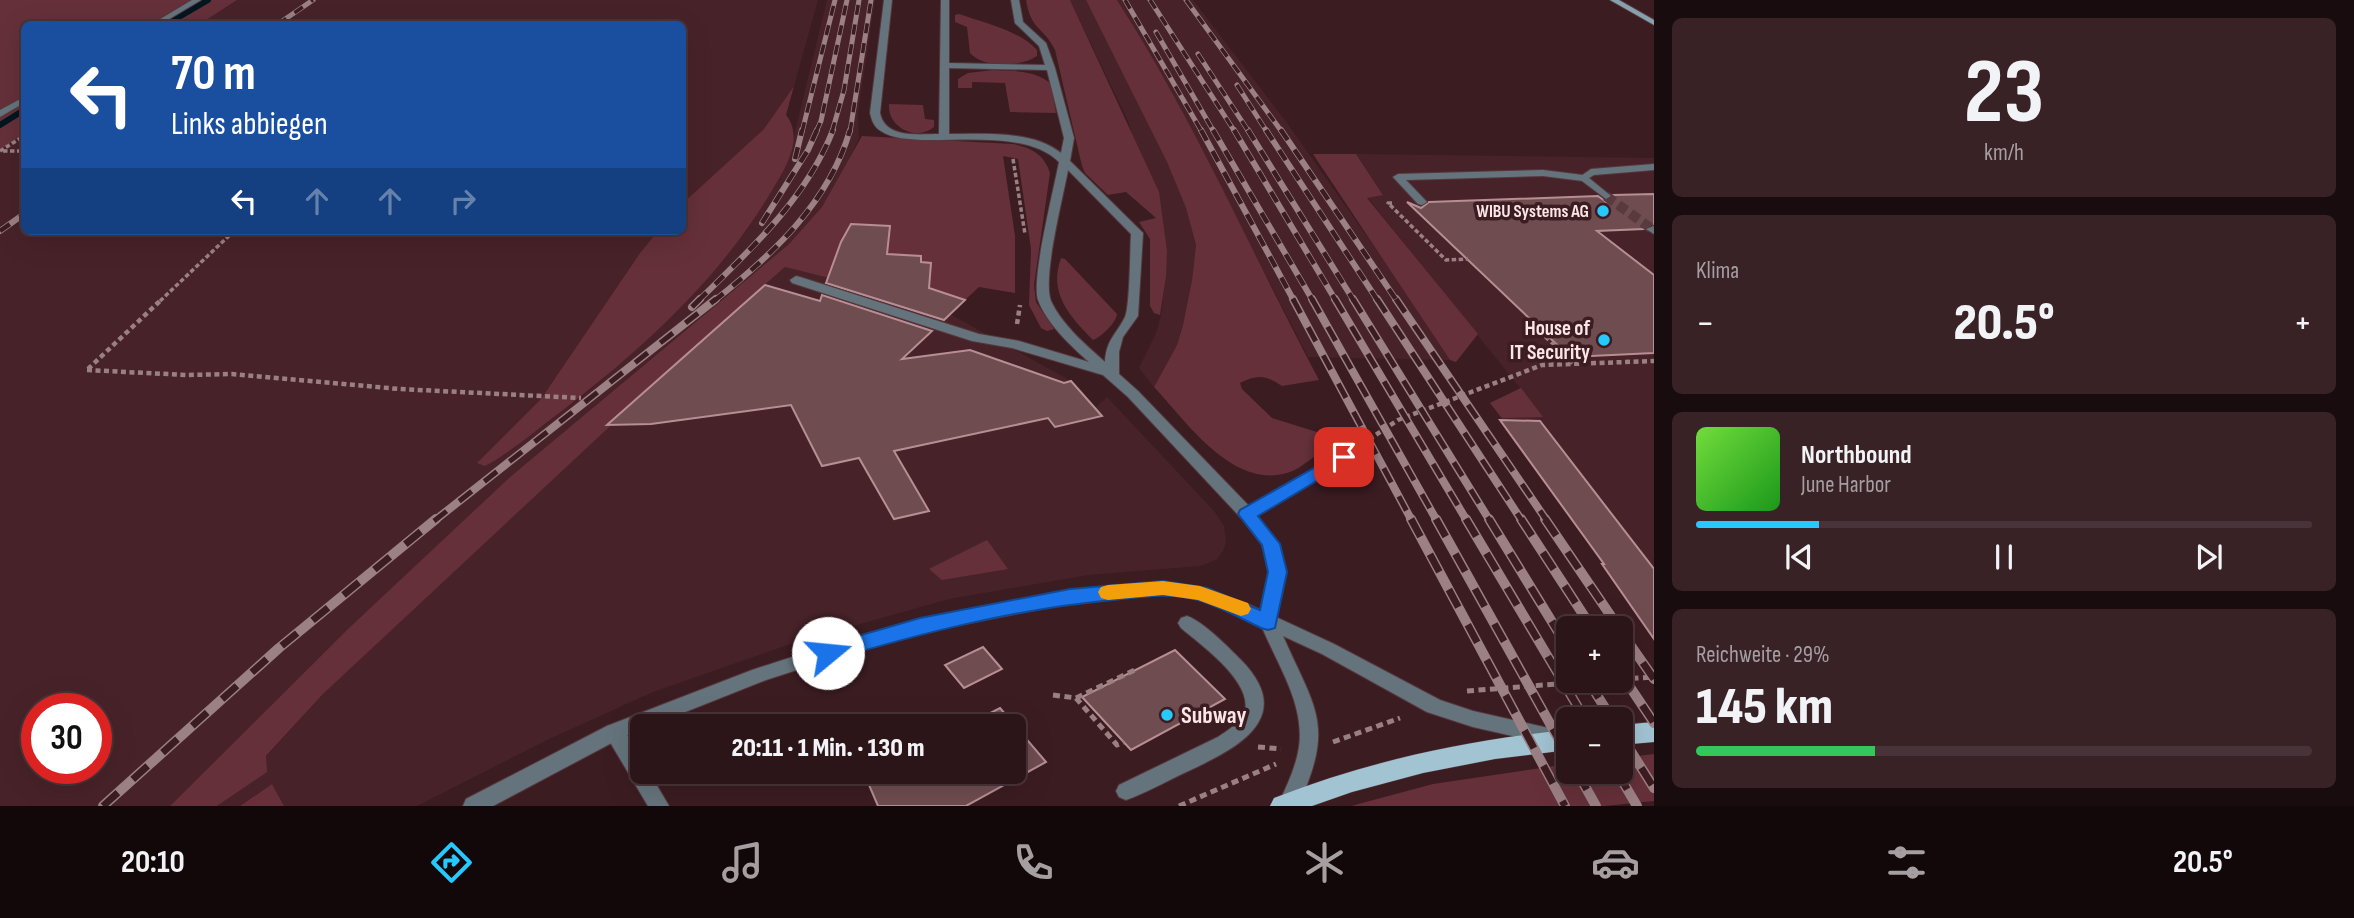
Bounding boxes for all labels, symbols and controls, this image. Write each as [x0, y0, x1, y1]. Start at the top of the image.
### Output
text: 23 [1964, 39, 2044, 148]
text: 70 m [171, 45, 256, 104]
icon: left [56, 49, 147, 140]
text: Links abbiegen [171, 105, 328, 144]
text: km/h [1984, 139, 2024, 167]
icon: left [225, 182, 263, 220]
icon: ahead [298, 182, 336, 220]
icon: ahead [371, 182, 409, 220]
icon: right [444, 182, 482, 220]
place label: WIBU Systems AG [1476, 201, 1589, 222]
marker: WIBU Systems AG [1595, 203, 1611, 219]
text: Klima [1696, 257, 1739, 285]
text: 20.5° [1953, 292, 2055, 355]
text: − [1696, 301, 1715, 346]
text: + [2293, 301, 2312, 346]
place label: House of IT Security [1510, 316, 1590, 365]
marker: House of IT Security [1596, 332, 1612, 348]
pin [1314, 427, 1374, 487]
icon: arrive [1325, 438, 1363, 476]
text: Northbound [1801, 440, 1912, 471]
text: June Harbor [1801, 471, 1891, 499]
icon: previous [1780, 538, 1818, 576]
icon: pause [1985, 538, 2023, 576]
icon: next [2190, 538, 2228, 576]
position arrow [791, 616, 865, 690]
map controls [1556, 616, 1633, 784]
button: + [1556, 616, 1633, 693]
text: Reichweite · 29% [1696, 641, 1830, 669]
text: 145 km [1696, 676, 1833, 739]
speed limit sign: 30 [21, 693, 112, 784]
place label: Subway [1181, 701, 1246, 730]
marker: Subway [1159, 707, 1175, 723]
button: − [1556, 707, 1633, 784]
text: 20:11 · 1 Min. · 130 m [731, 733, 925, 764]
icon: directions [427, 838, 476, 887]
icon: music [718, 838, 767, 887]
icon: phone [1009, 838, 1058, 887]
icon: climate [1300, 838, 1349, 887]
icon: car [1591, 838, 1640, 887]
icon: filters [1882, 838, 1931, 887]
text: 20:10 [121, 843, 185, 882]
text: 20.5° [2173, 843, 2233, 882]

